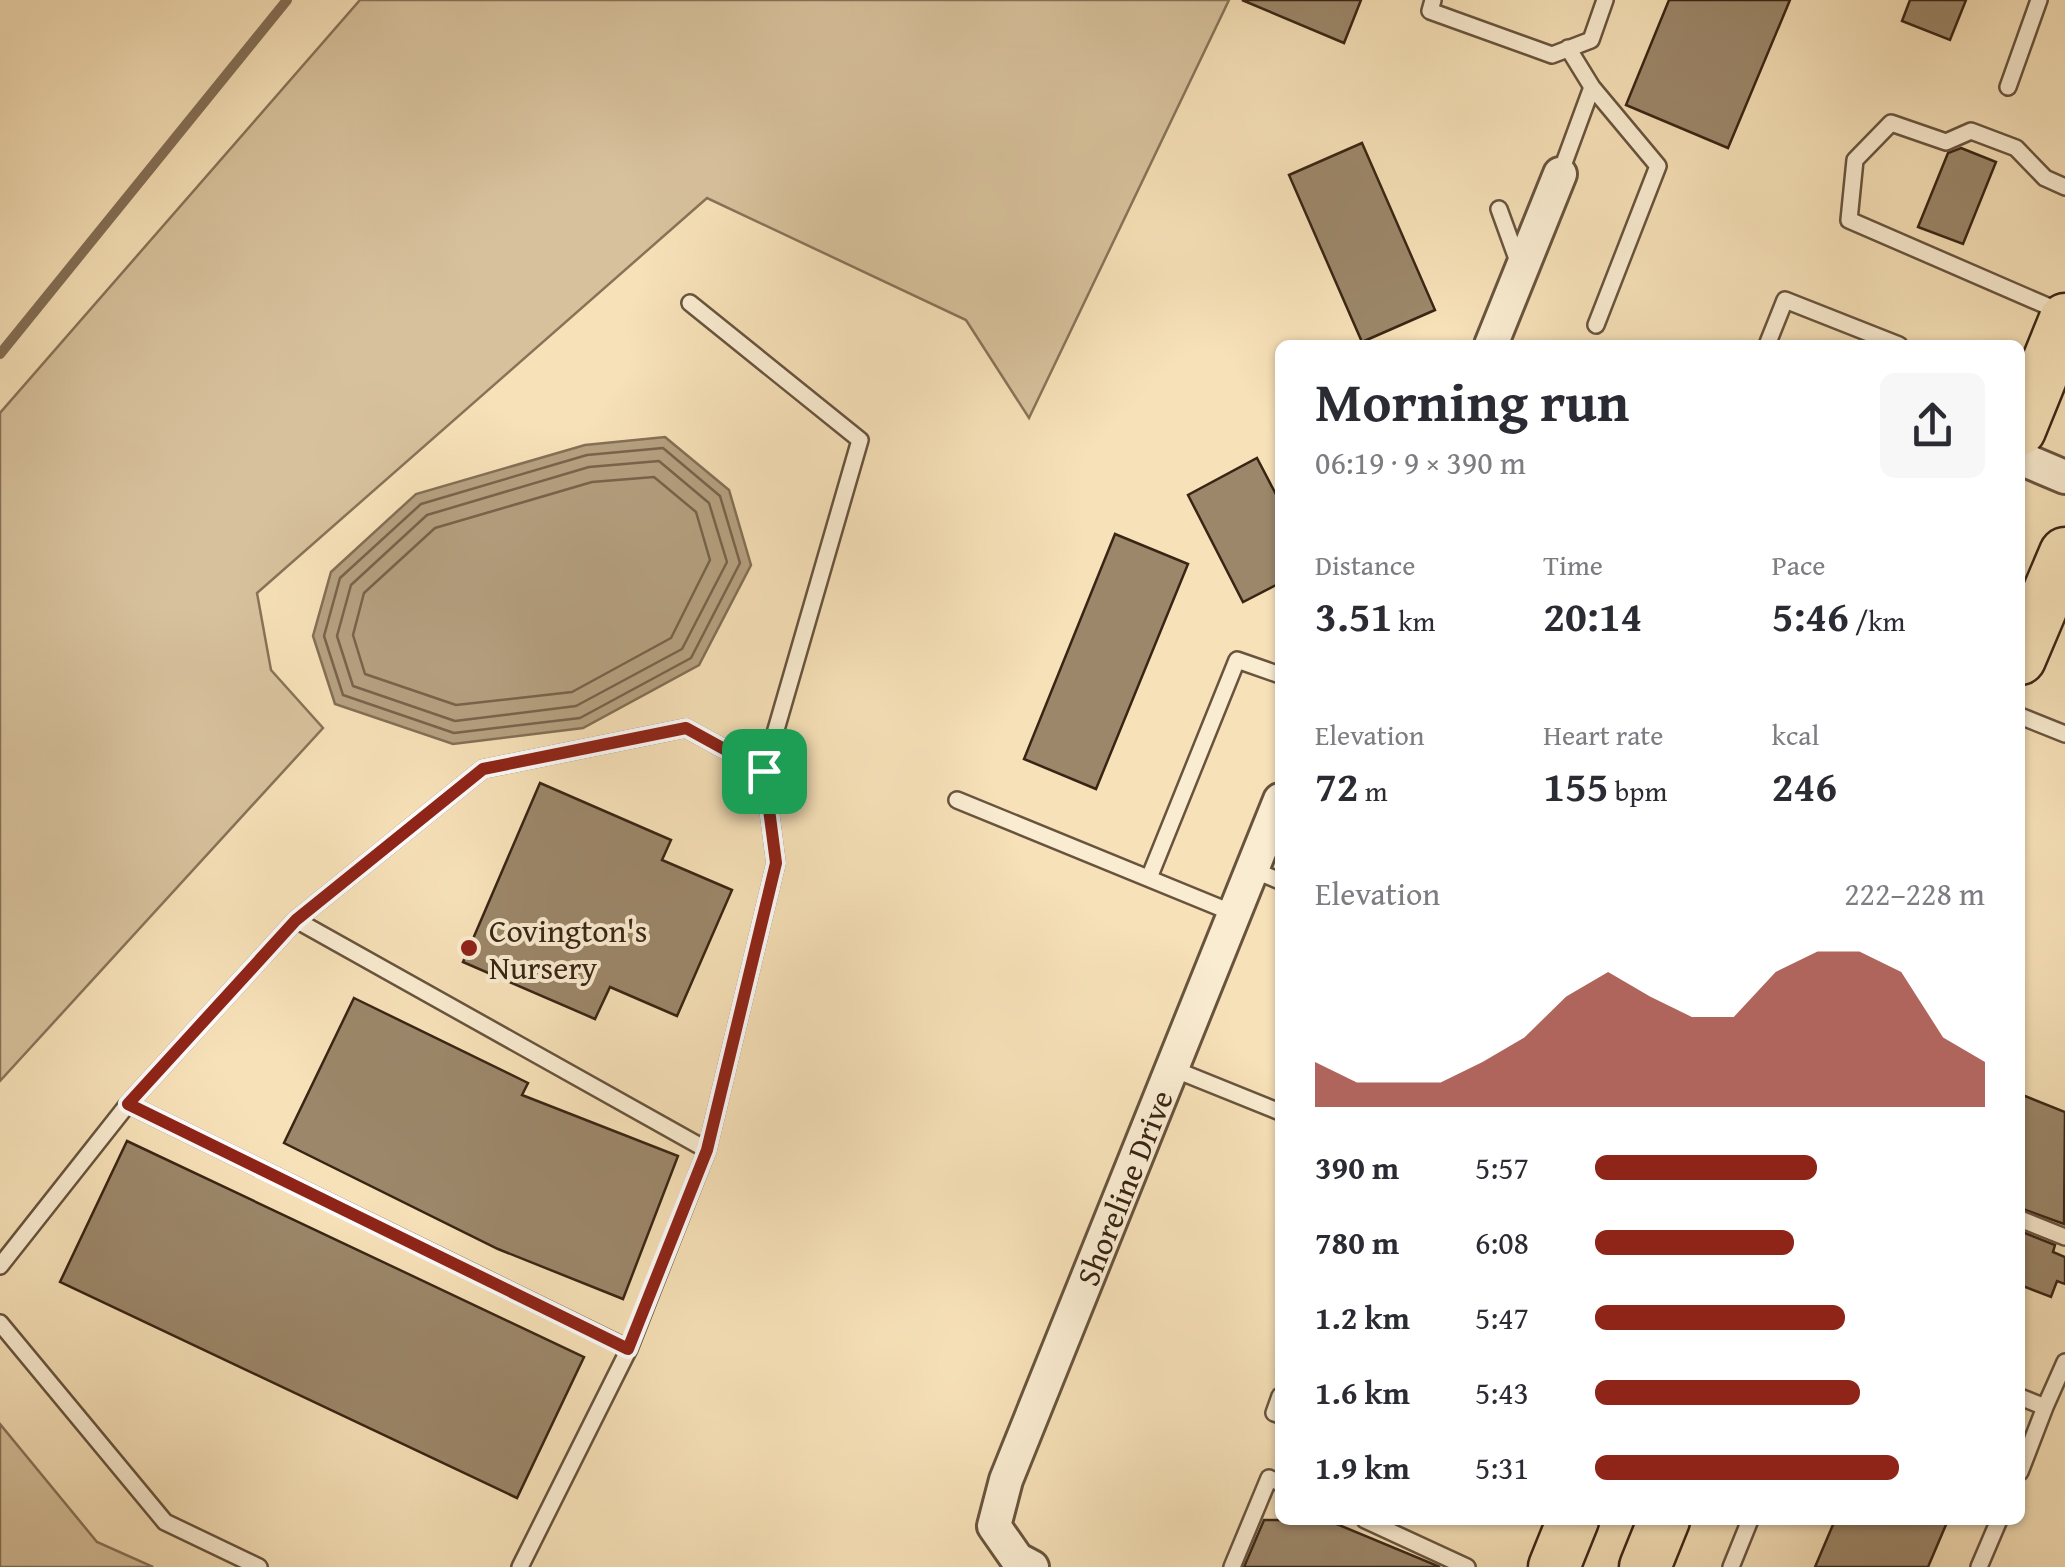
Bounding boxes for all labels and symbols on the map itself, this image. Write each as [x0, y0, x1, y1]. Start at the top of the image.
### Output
pin [722, 729, 807, 814]
place label: Covington's Nursery [489, 907, 647, 991]
marker: Covington's Nursery [458, 937, 480, 959]
street label: Shoreline Drive [1063, 1083, 1184, 1293]

